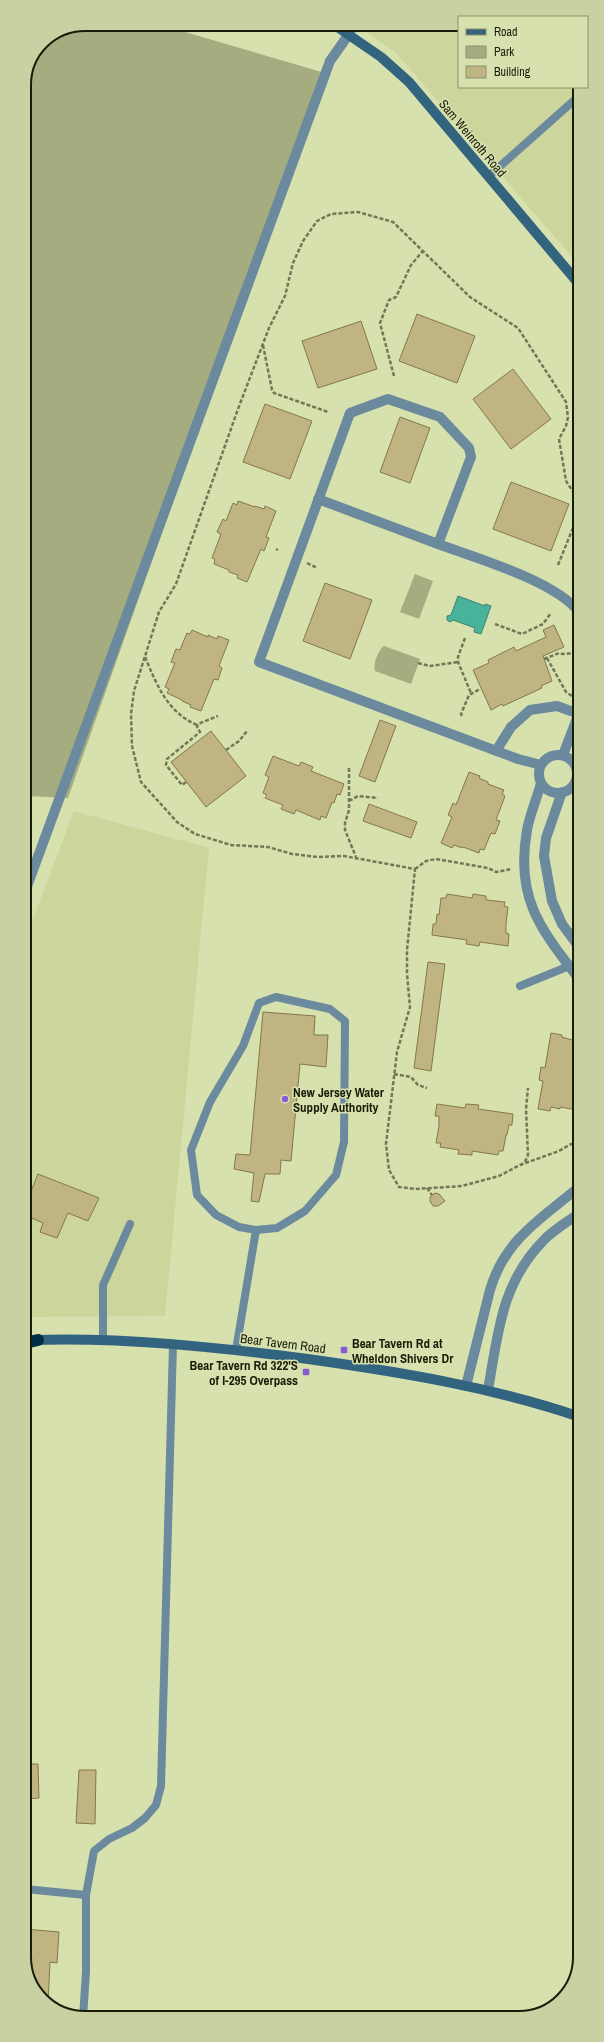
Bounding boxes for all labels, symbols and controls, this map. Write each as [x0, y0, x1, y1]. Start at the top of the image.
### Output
legend [458, 16, 588, 88]
text: Road [494, 24, 518, 40]
text: Park [494, 44, 514, 60]
text: Building [494, 64, 531, 80]
street label: Sam Weinroth Road [435, 96, 510, 181]
place label: New Jersey Water Supply Authority [293, 1084, 385, 1116]
marker: New Jersey Water Supply Authority [280, 1094, 290, 1104]
street label: Bear Tavern Road [239, 1330, 327, 1357]
place label: Bear Tavern Rd at Wheldon Shivers Dr [352, 1335, 454, 1367]
marker: Bear Tavern Rd at Wheldon Shivers Dr [339, 1345, 349, 1355]
place label: Bear Tavern Rd 322'S of I-295 Overpass [190, 1357, 298, 1389]
marker: Bear Tavern Rd 322'S of I-295 Overpass [301, 1367, 311, 1377]

